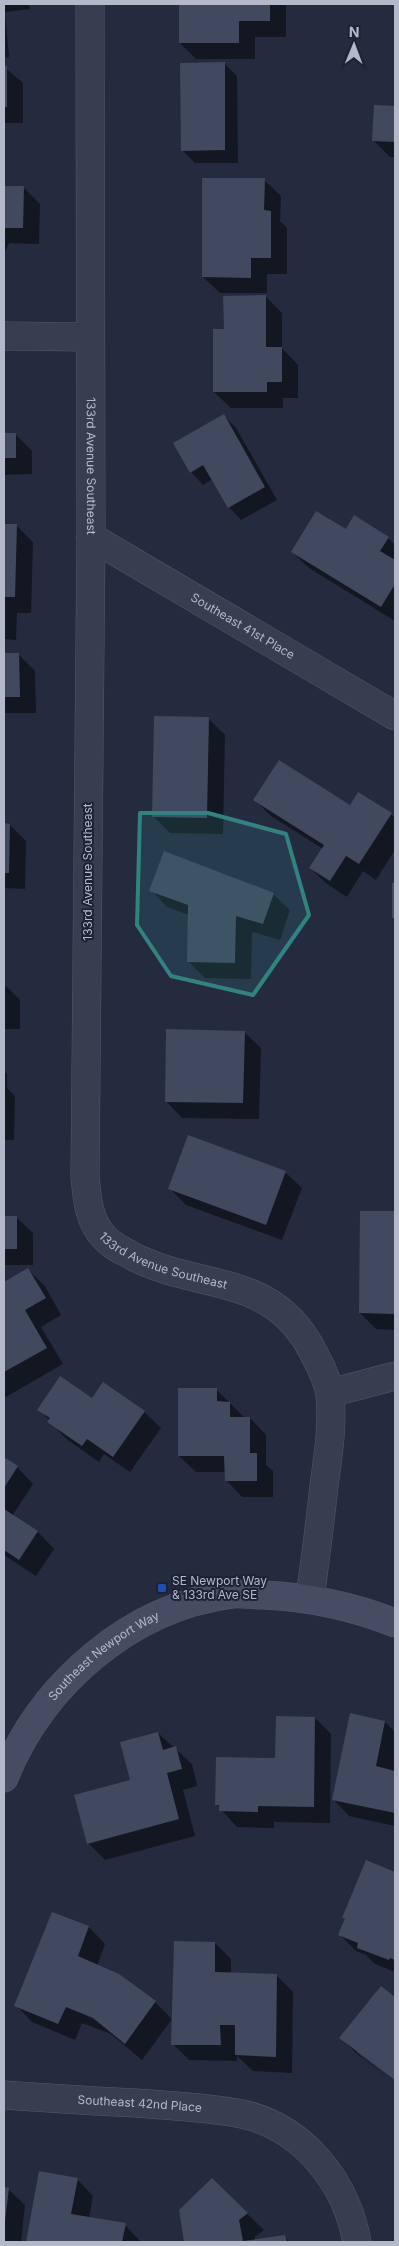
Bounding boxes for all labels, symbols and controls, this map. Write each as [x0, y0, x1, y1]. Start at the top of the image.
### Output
north arrow [329, 20, 379, 70]
text: N [349, 23, 360, 40]
street label: 133rd Avenue Southeast [84, 397, 99, 535]
street label: Southeast 41st Place [188, 590, 298, 662]
street label: 133rd Avenue Southeast [80, 803, 95, 941]
street label: 133rd Avenue Southeast [96, 1229, 229, 1292]
place label: SE Newport Way & 133rd Ave SE [172, 1573, 267, 1602]
marker: SE Newport Way & 133rd Ave SE [156, 1582, 168, 1594]
street label: Southeast Newport Way [45, 1608, 162, 1703]
street label: Southeast 42nd Place [77, 2092, 203, 2115]

